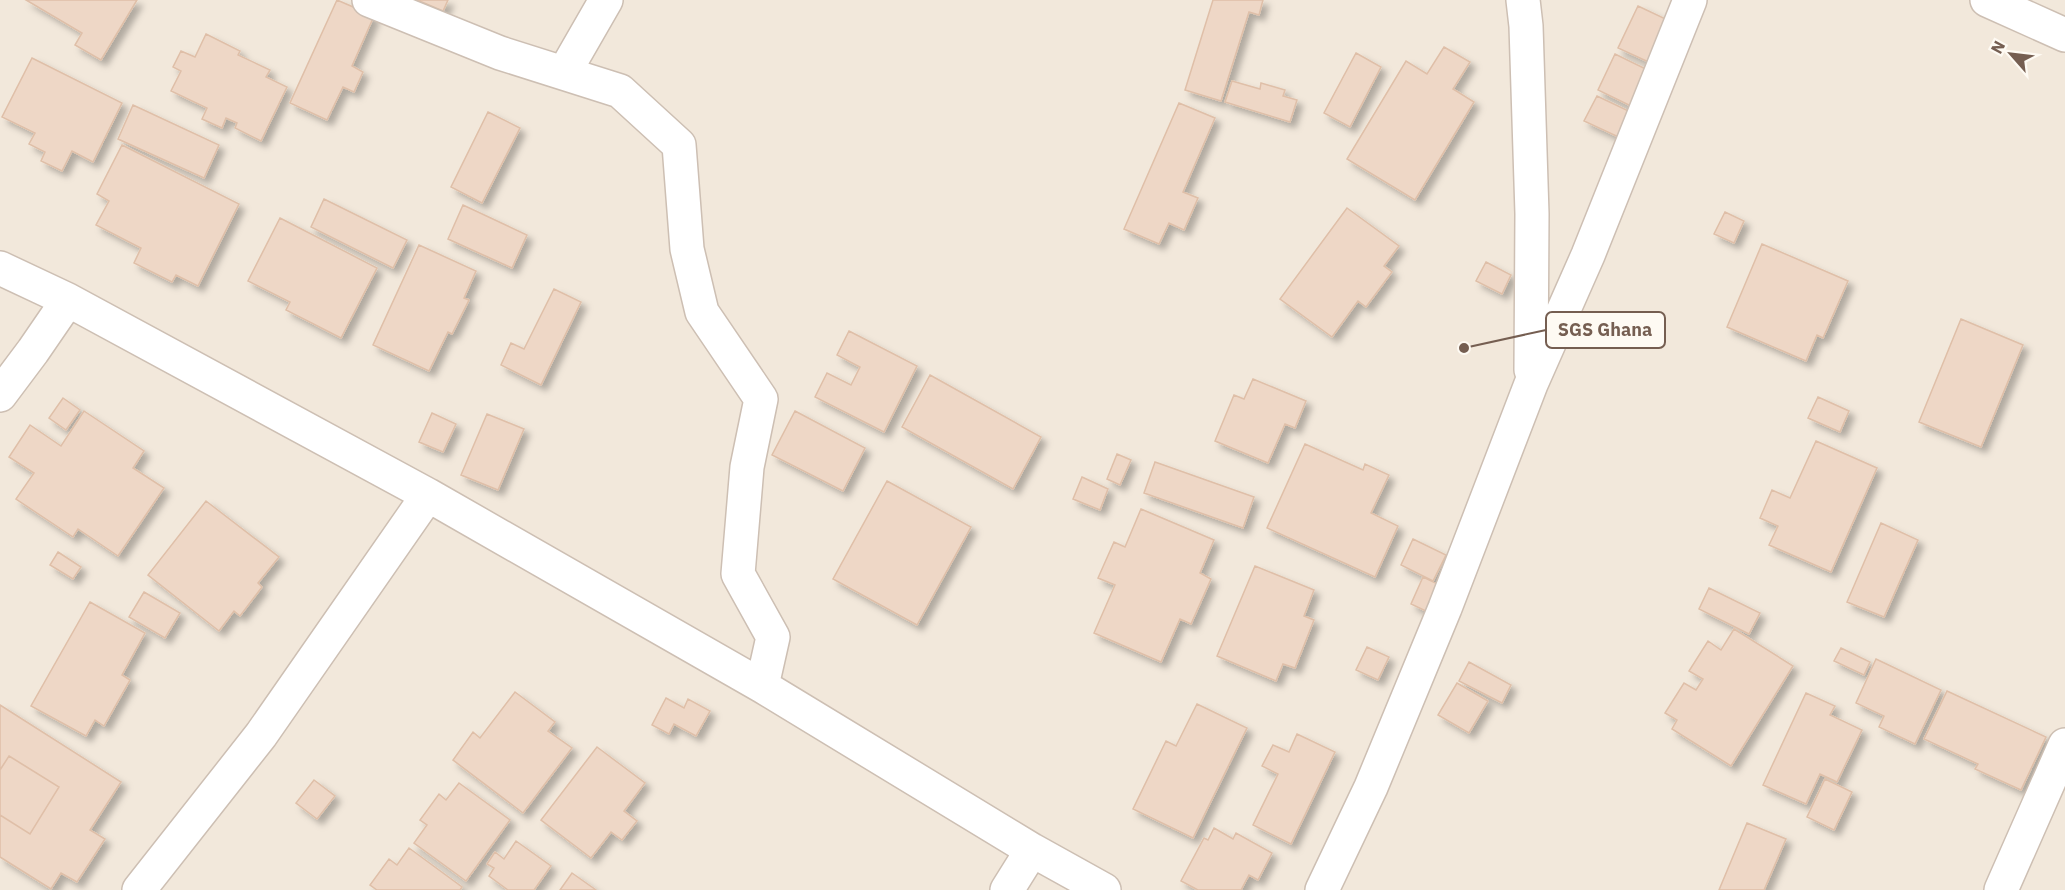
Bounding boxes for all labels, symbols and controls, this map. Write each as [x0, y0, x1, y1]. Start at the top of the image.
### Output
north arrow [1981, 24, 2041, 84]
text: N [1986, 37, 2009, 57]
callout: SGS Ghana [1546, 312, 1665, 348]
text: SGS Ghana [1558, 318, 1652, 341]

